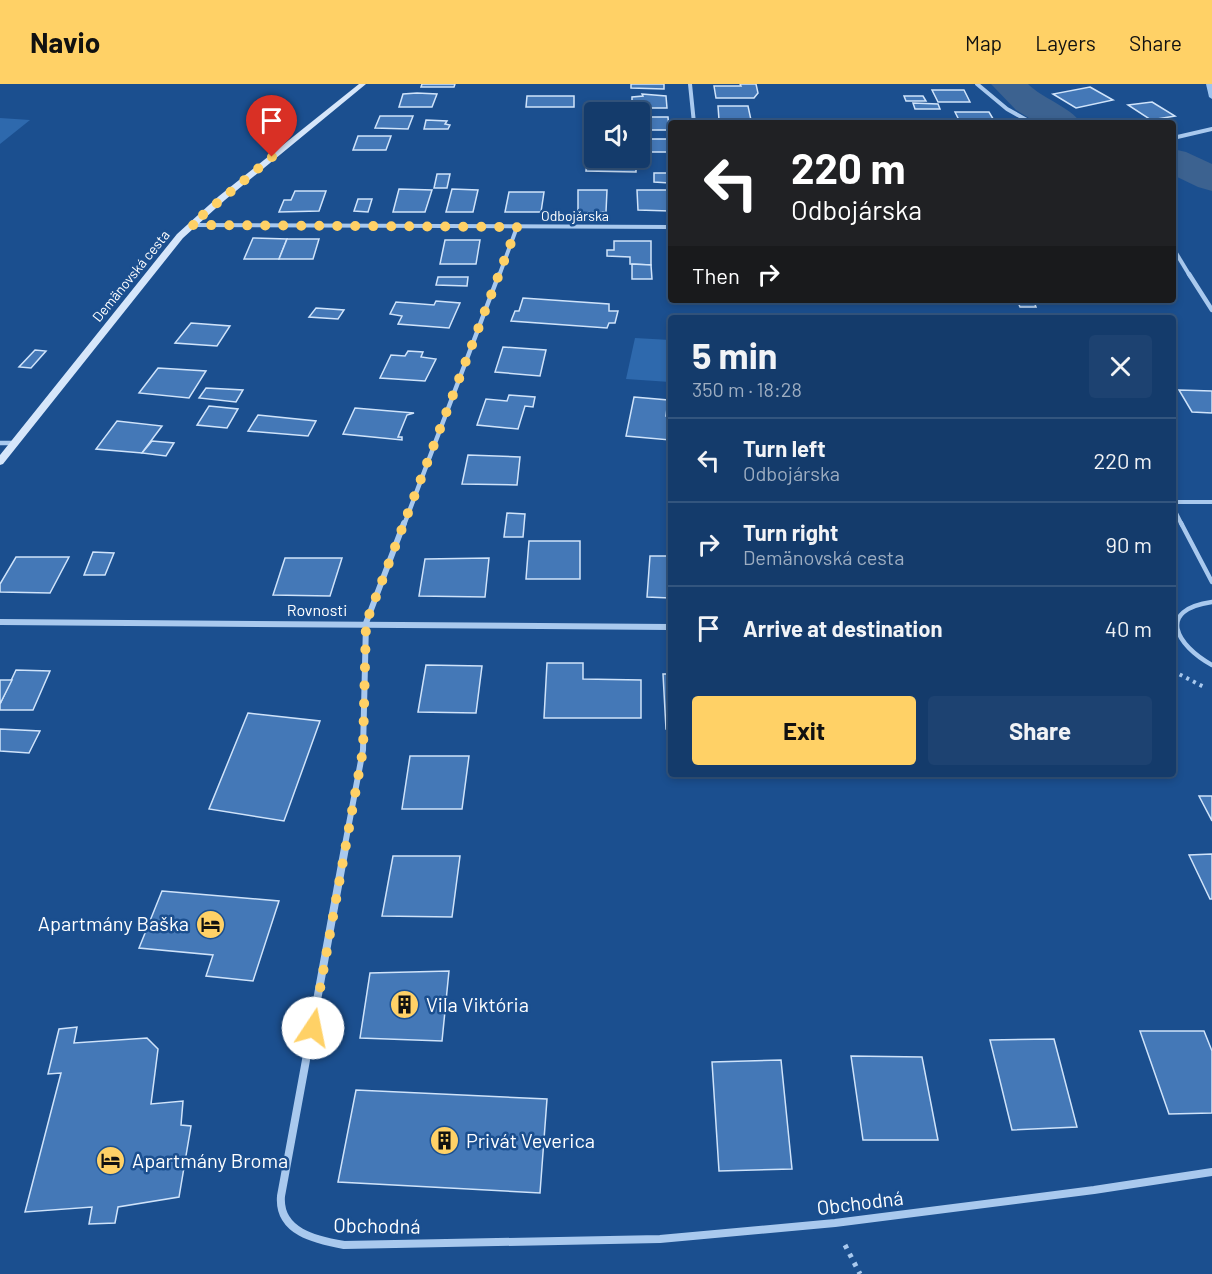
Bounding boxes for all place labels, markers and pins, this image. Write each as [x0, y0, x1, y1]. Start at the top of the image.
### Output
pin [246, 95, 297, 157]
hotel icon: Apartmány Baška [194, 908, 226, 940]
place label: Apartmány Baška [38, 911, 189, 935]
building icon: Vila Viktória [389, 989, 421, 1021]
place label: Vila Viktória [426, 992, 529, 1016]
building icon: Privát Veverica [429, 1125, 461, 1157]
place label: Privát Veverica [466, 1128, 595, 1152]
hotel icon: Apartmány Broma [95, 1145, 127, 1177]
place label: Apartmány Broma [132, 1148, 288, 1172]

